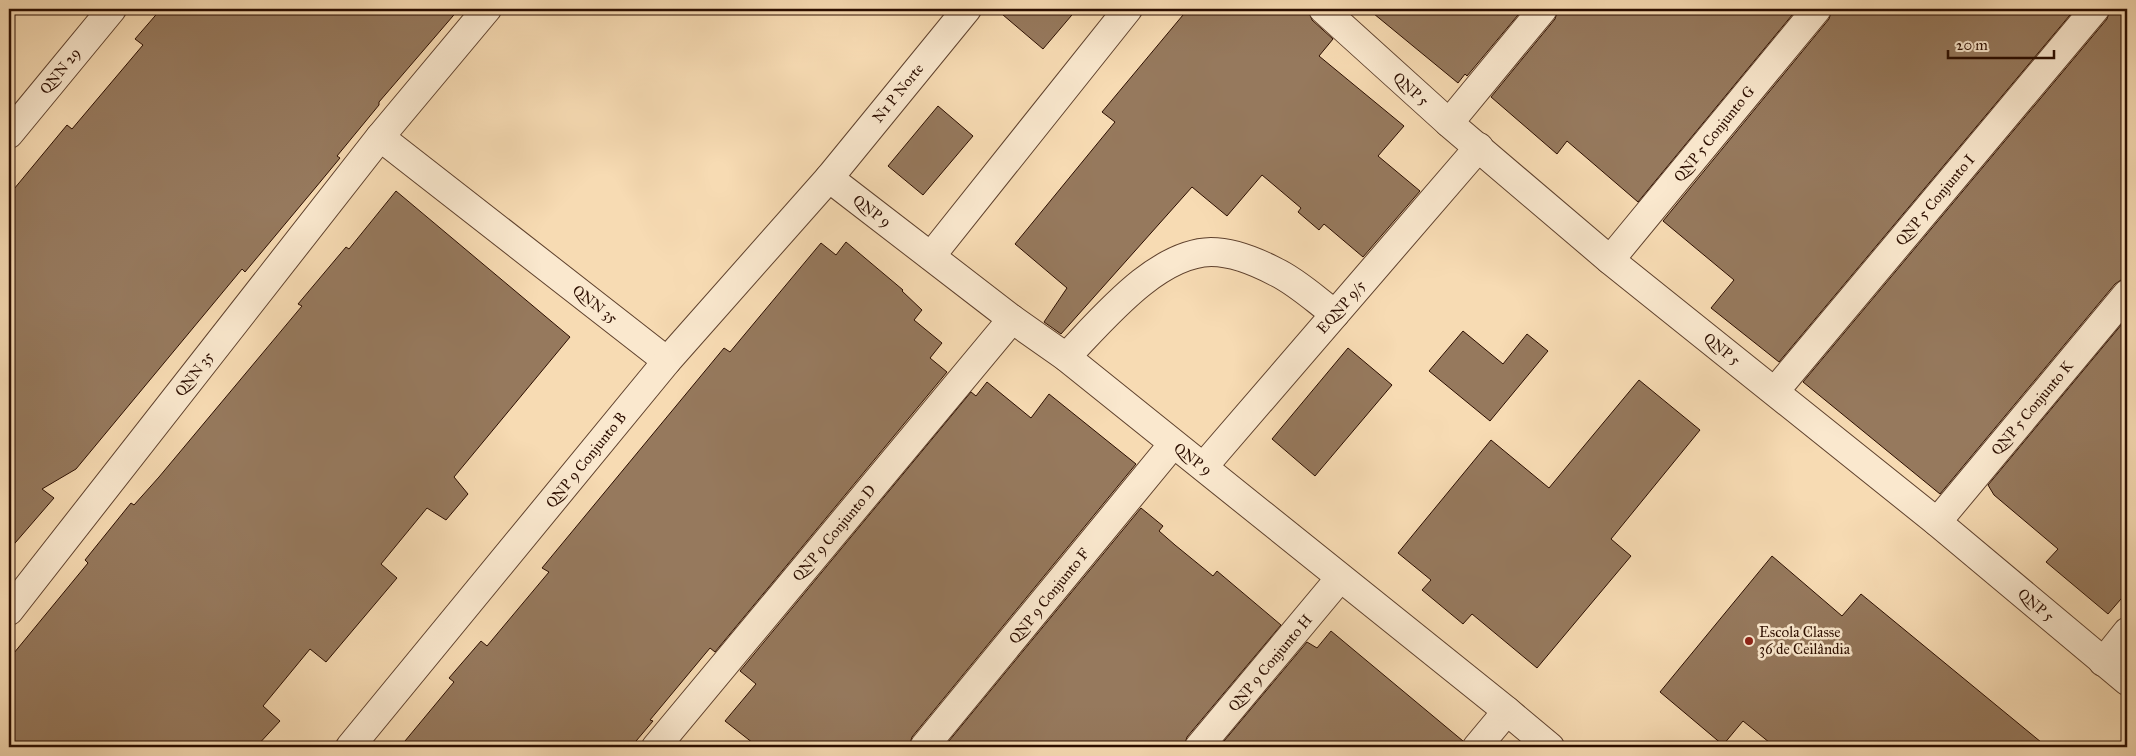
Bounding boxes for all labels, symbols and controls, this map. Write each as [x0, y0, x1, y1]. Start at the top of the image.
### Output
scale bar [1948, 28, 2055, 60]
text: 20 m [1956, 36, 1988, 54]
street label: QNN 29 [36, 44, 84, 98]
street label: N1 P Norte [869, 60, 927, 126]
street label: QNP 5 [1389, 68, 1433, 110]
street label: QNP 5 Conjunto G [1670, 82, 1758, 186]
street label: QNP 5 Conjunto I [1892, 151, 1978, 249]
street label: QNP 9 [849, 191, 895, 231]
street label: EQNP 9/5 [1313, 277, 1369, 337]
street label: QNN 35 [569, 281, 621, 327]
street label: QNP 5 [1700, 329, 1744, 369]
street label: QNN 35 [171, 348, 217, 400]
street label: QNP 5 Conjunto K [1987, 357, 2077, 459]
street label: QNP 9 Conjunto B [542, 408, 630, 512]
street label: QNP 9 [1170, 439, 1216, 479]
street label: QNP 9 Conjunto D [789, 481, 880, 585]
street label: QNP 9 Conjunto F [1005, 544, 1093, 648]
street label: QNP 5 [2014, 585, 2058, 625]
street label: QNP 9 Conjunto H [1224, 611, 1316, 715]
place label: Escola Classe 36 de Ceilândia [1759, 623, 1851, 658]
marker: Escola Classe 36 de Ceilândia [1743, 635, 1755, 647]

